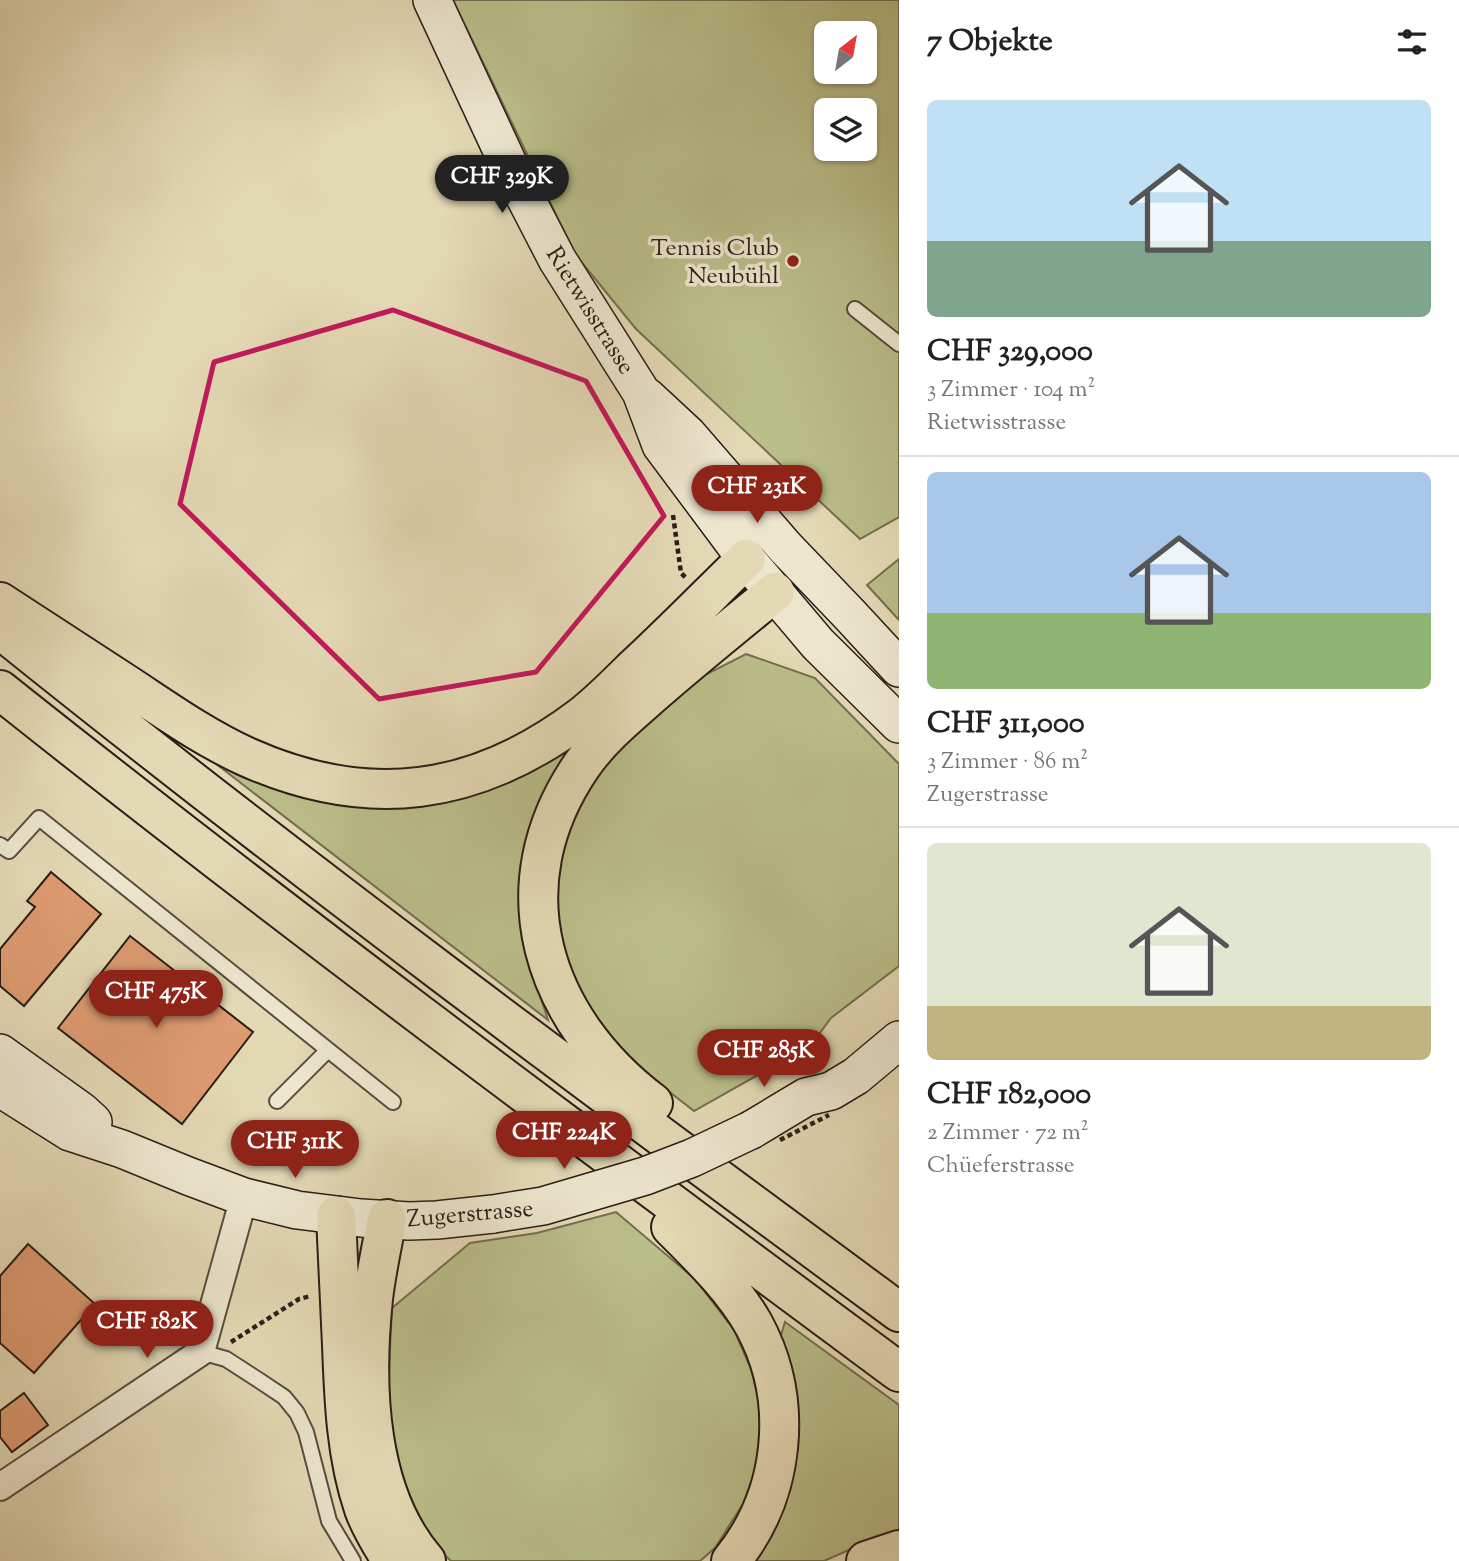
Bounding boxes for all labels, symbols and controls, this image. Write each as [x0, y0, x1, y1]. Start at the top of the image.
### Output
north arrow [814, 21, 877, 84]
map controls [814, 21, 877, 161]
text: 7 Objekte [927, 21, 1053, 64]
icon: filters [1393, 23, 1431, 61]
button: layers [814, 98, 877, 161]
icon: home [1116, 145, 1242, 271]
pin: CHF 329K [430, 156, 574, 215]
text: CHF 329K [451, 161, 553, 194]
place label: Tennis Club Neubühl [651, 232, 779, 294]
street label: Rietwisstrasse [536, 241, 642, 382]
marker: Tennis Club Neubühl [785, 253, 801, 269]
text: CHF 329,000 [927, 331, 1093, 374]
text: 3 Zimmer · 104 m² [927, 374, 1095, 407]
text: Rietwisstrasse [927, 407, 1066, 440]
pin: CHF 231K [685, 466, 829, 525]
text: CHF 231K [708, 471, 806, 504]
icon: home [1116, 517, 1242, 643]
text: CHF 311,000 [927, 703, 1085, 746]
text: 3 Zimmer · 86 m² [927, 746, 1088, 779]
text: Zugerstrasse [927, 779, 1049, 812]
icon: home [1116, 888, 1242, 1014]
pin: CHF 475K [84, 970, 228, 1030]
text: CHF 475K [105, 976, 207, 1009]
pin: CHF 285K [692, 1030, 836, 1089]
text: CHF 285K [713, 1035, 815, 1068]
text: CHF 182,000 [927, 1074, 1091, 1117]
pin: CHF 224K [492, 1112, 636, 1171]
text: CHF 224K [512, 1117, 616, 1150]
text: 2 Zimmer · 72 m² [927, 1117, 1089, 1150]
pin: CHF 311K [223, 1120, 367, 1180]
text: CHF 311K [247, 1126, 343, 1159]
text: Chüeferstrasse [927, 1150, 1075, 1183]
street label: Zugerstrasse [405, 1193, 535, 1237]
pin: CHF 182K [75, 1300, 219, 1360]
text: CHF 182K [97, 1306, 197, 1339]

